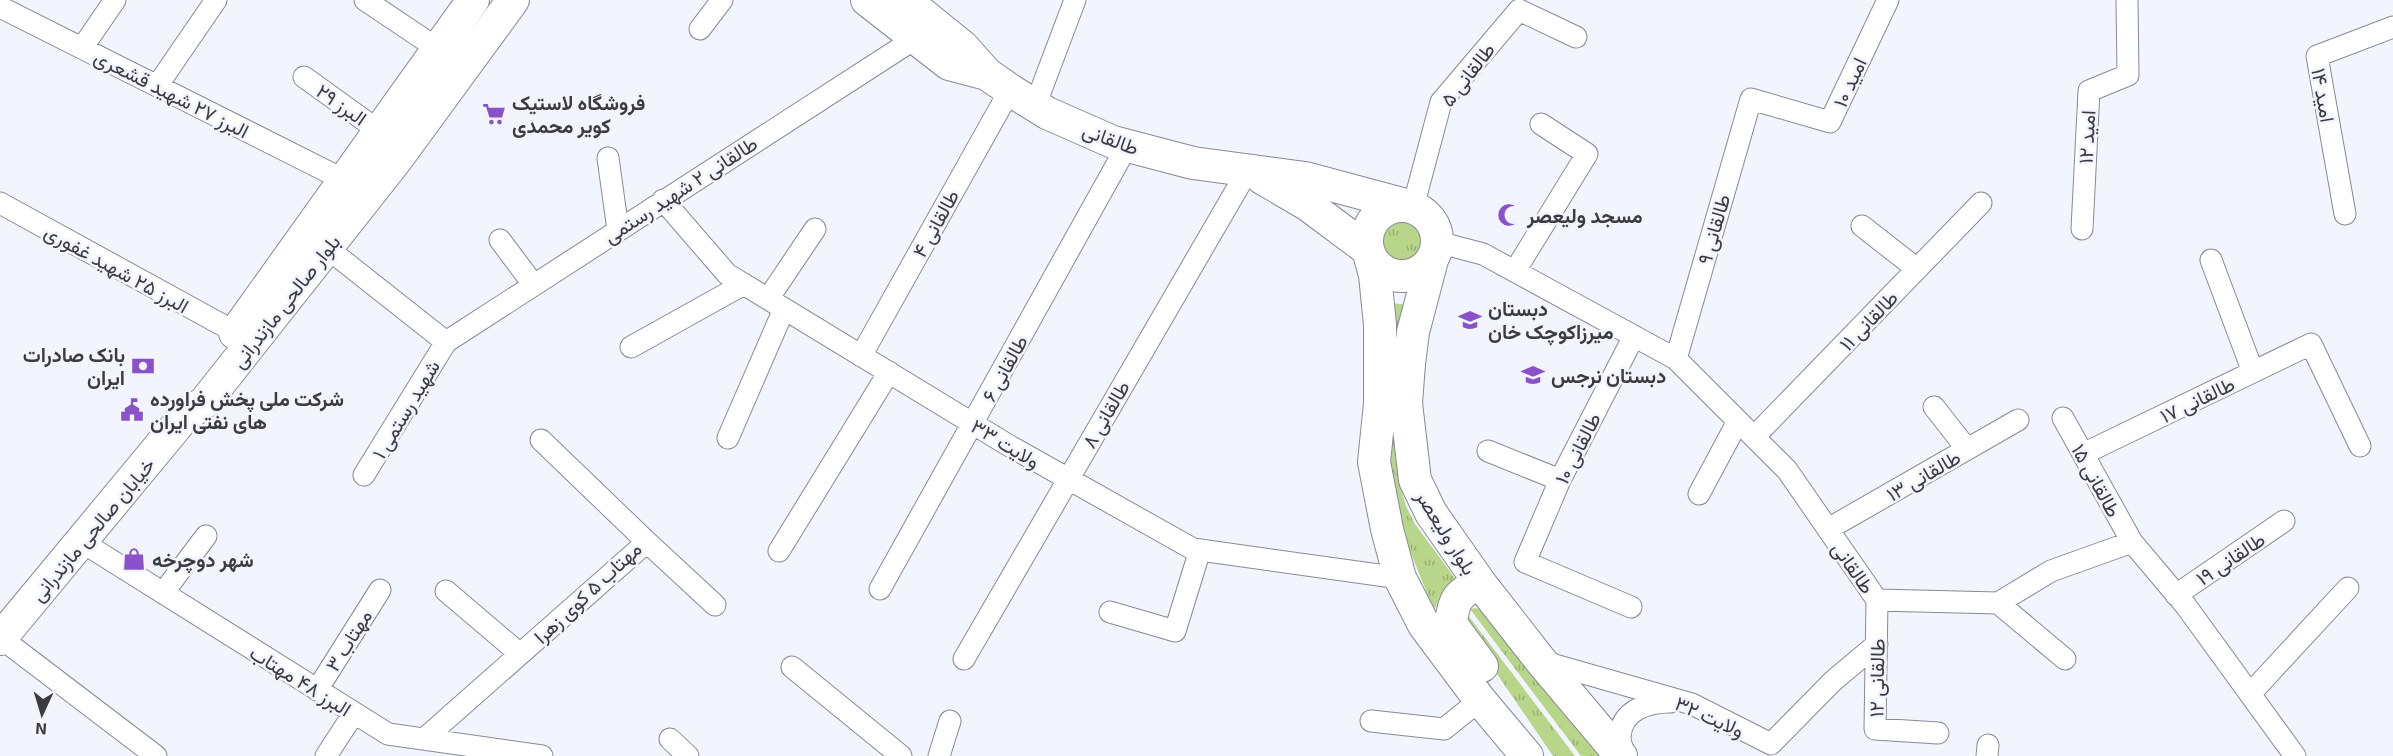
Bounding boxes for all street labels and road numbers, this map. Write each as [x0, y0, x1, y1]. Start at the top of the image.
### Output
street label: طالقانی ۵ [1435, 37, 1500, 111]
street label: البرز ۲۷ شهید قشعری [90, 44, 253, 144]
street label: امید ۱۰ [1827, 53, 1872, 111]
street label: امید ۱۴ [2306, 66, 2341, 124]
street label: البرز ۲۹ [311, 78, 372, 132]
street label: امید ۱۲ [2073, 109, 2100, 165]
street label: طالقانی [1079, 117, 1142, 160]
street label: طالقانی ۲ شهید رستمی [599, 130, 762, 249]
street label: طالقانی ۴ [907, 185, 964, 262]
street label: طالقانی ۹ [1692, 191, 1735, 267]
street label: البرز ۲۵ شهید غفوری [40, 218, 193, 319]
street label: بلوار صالحی مازندرانی [226, 230, 346, 374]
street label: طالقانی ۱۱ [1834, 285, 1903, 356]
street label: طالقانی ۶ [976, 331, 1033, 406]
street label: شهید رستمی ۱ [366, 355, 446, 464]
street label: طالقانی ۱۷ [2156, 371, 2239, 428]
street label: طالقانی ۸ [1076, 376, 1135, 453]
street label: طالقانی ۱۰ [1549, 408, 1606, 488]
street label: ولایت ٣۳ [966, 413, 1045, 475]
street label: طالقانی ۱۵ [2066, 439, 2127, 521]
street label: طالقانی ۱۳ [1882, 444, 1965, 507]
street label: خیابان صالحی مازندرانی [25, 452, 161, 607]
street label: بلوار ولیعصر [1409, 484, 1482, 580]
street label: طالقانی ۱‍۹ [2191, 526, 2270, 591]
street label: مهتاب ۵ کوی زهرا [528, 536, 647, 649]
street label: طالقانی [1827, 536, 1880, 598]
street label: مهتاب ۳ [320, 605, 378, 677]
street label: طالقانی ۱۲ [1863, 638, 1890, 718]
street label: البرز ۴۸ مهتاب [245, 639, 356, 722]
street label: ولایت ۳۲ [1671, 690, 1748, 744]

